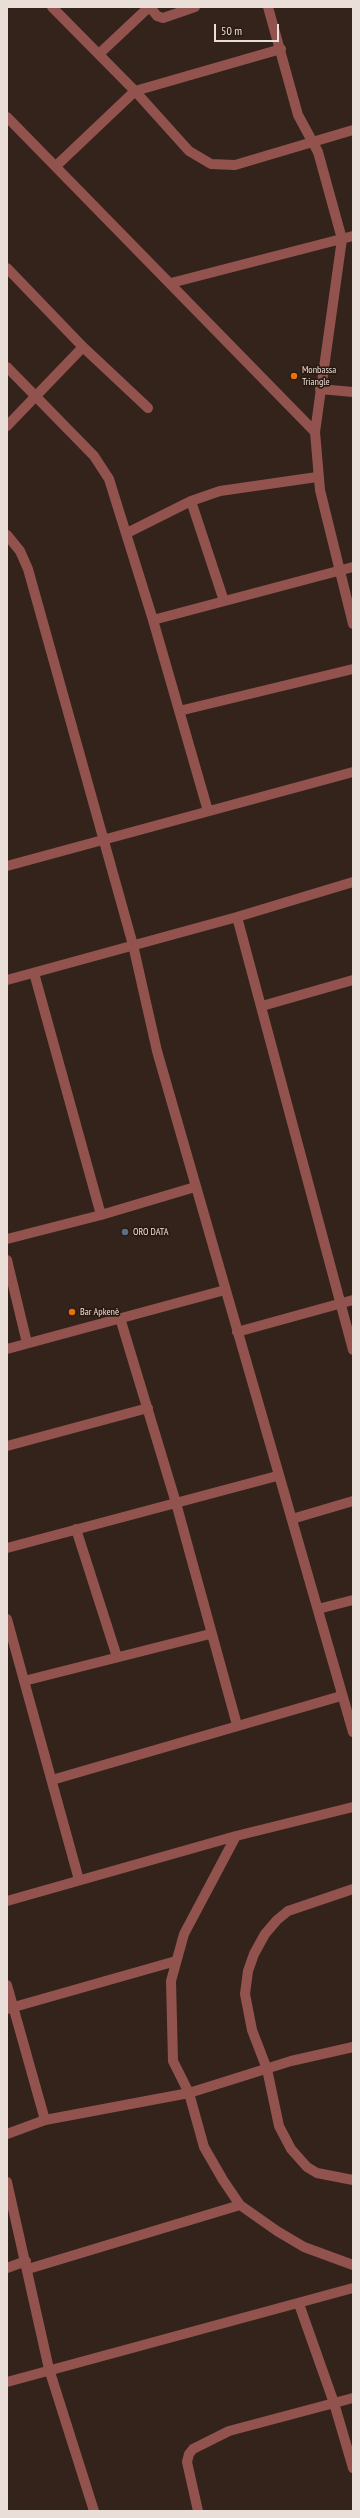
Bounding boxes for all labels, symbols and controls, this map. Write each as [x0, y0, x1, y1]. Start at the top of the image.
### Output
scale bar [216, 16, 281, 42]
text: 50 m [221, 23, 242, 38]
place label: Monbassa Triangle [302, 364, 336, 388]
marker: Monbassa Triangle [289, 371, 299, 381]
place label: ORO DATA [133, 1226, 168, 1238]
marker: ORO DATA [120, 1227, 130, 1237]
place label: Bar Apkenè [80, 1306, 119, 1318]
marker: Bar Apkenè [67, 1307, 77, 1317]

